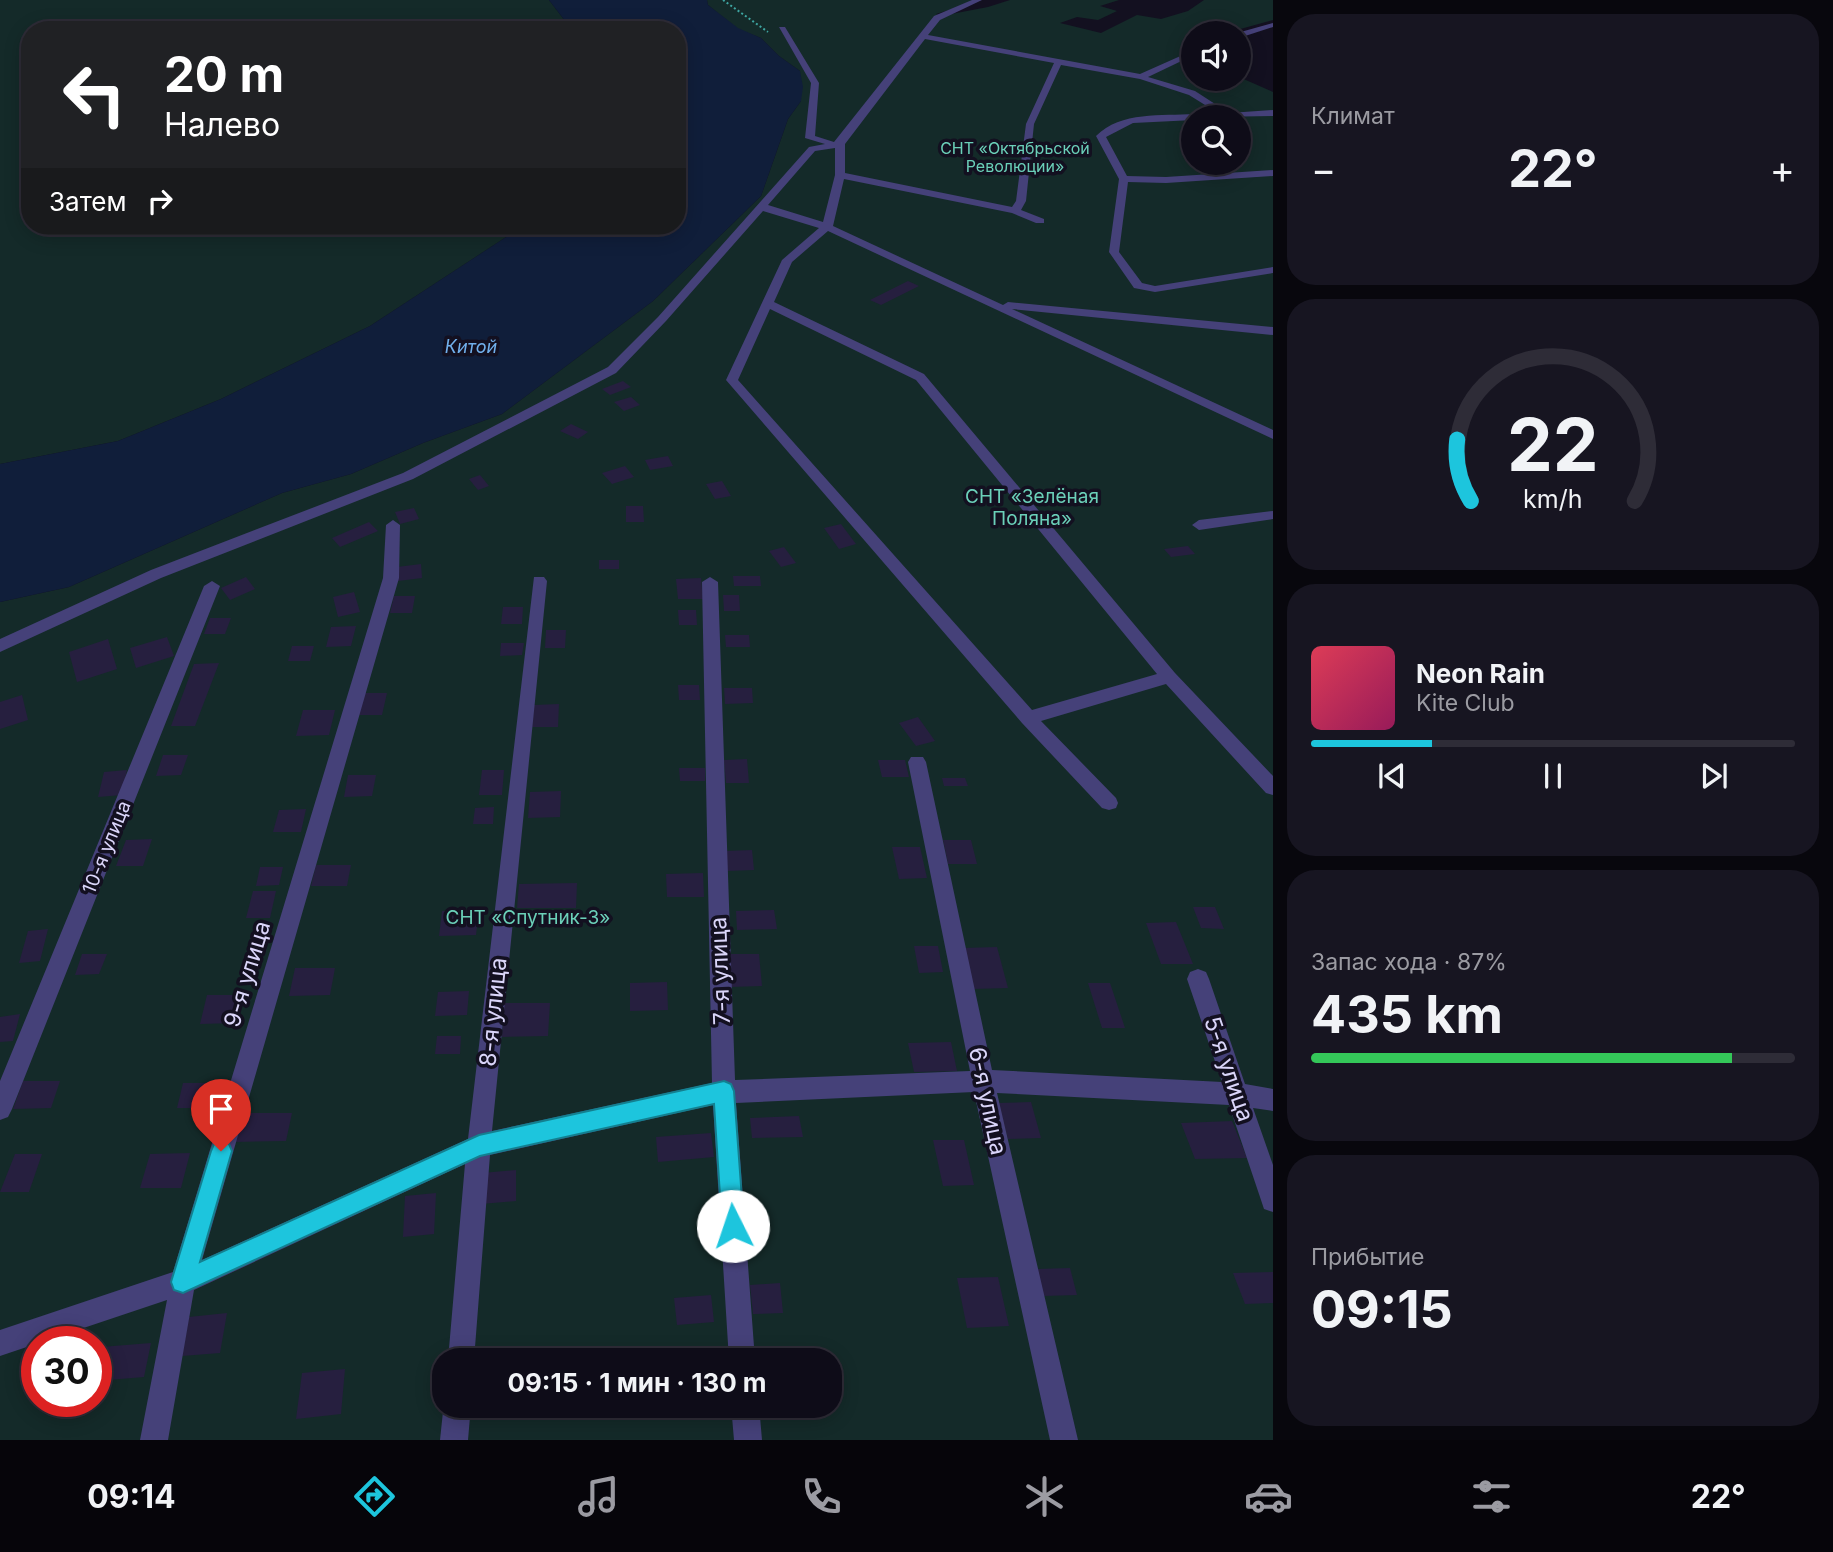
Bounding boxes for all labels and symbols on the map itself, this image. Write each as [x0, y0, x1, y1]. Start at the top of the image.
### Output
park label: СНТ «Октябрьской Революции» [940, 138, 1090, 176]
water label: Китой [445, 336, 497, 357]
park label: СНТ «Зелёная Поляна» [965, 485, 1099, 530]
street label: 10-я улица [77, 797, 136, 897]
park label: СНТ «Спутник-3» [446, 906, 610, 929]
street label: 7-я улица [704, 916, 736, 1026]
street label: 9-я улица [218, 918, 276, 1030]
street label: 8-я улица [473, 956, 513, 1068]
street label: 5-я улица [1198, 1013, 1260, 1125]
street label: 6-я улица [963, 1045, 1013, 1157]
pin [191, 1079, 251, 1151]
position arrow [696, 1189, 770, 1263]
speed limit sign: 30 [21, 1326, 112, 1417]

